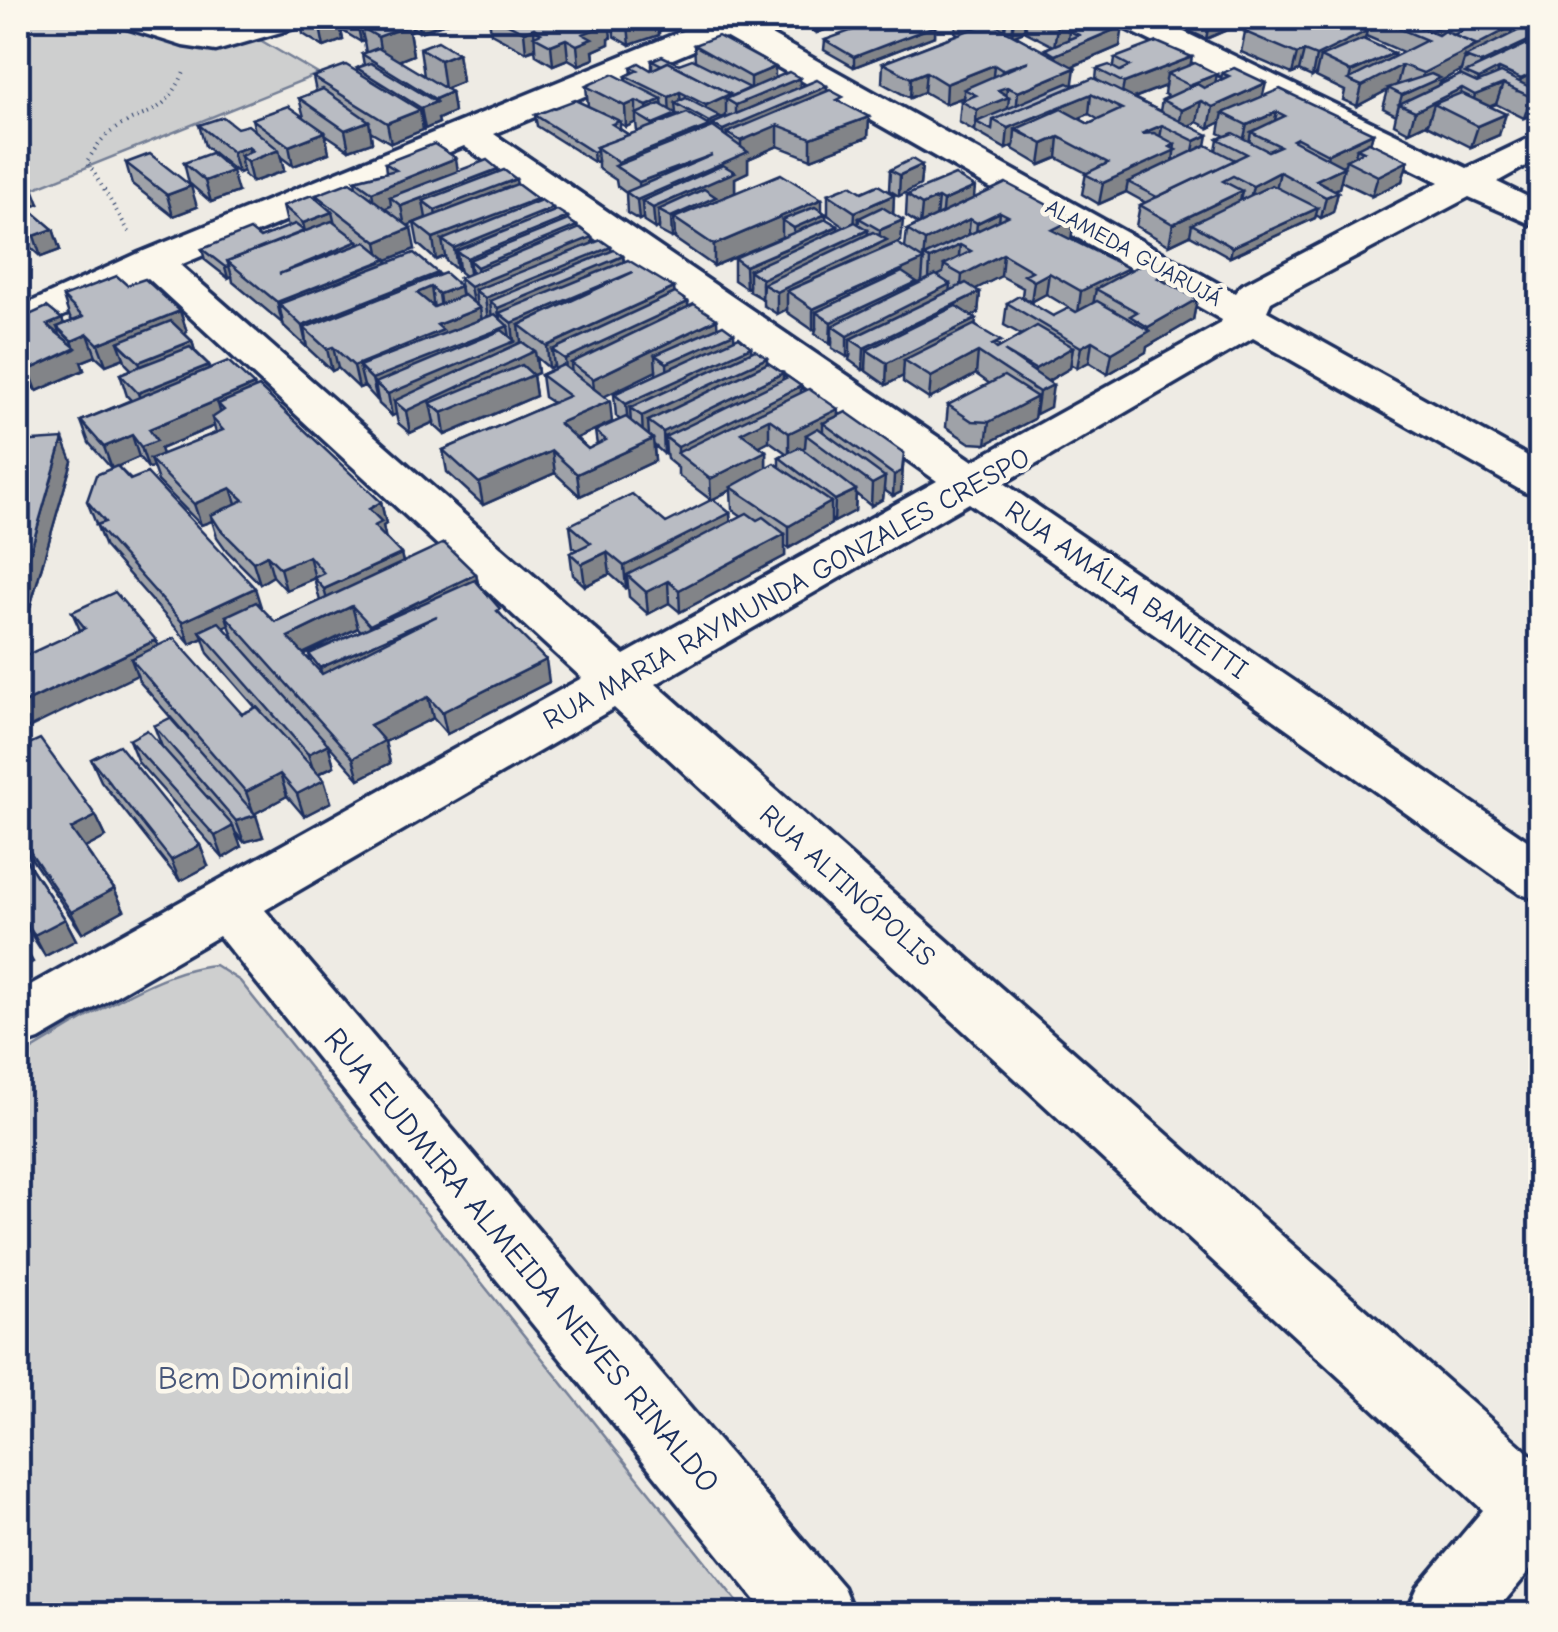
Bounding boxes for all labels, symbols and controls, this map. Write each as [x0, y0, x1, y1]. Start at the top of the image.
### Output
street label: ALAMEDA GUARUJÁ [1041, 194, 1226, 312]
street label: RUA MARIA RAYMUNDA GONZALES CRESPO [538, 441, 1035, 736]
street label: RUA AMÁLIA BANIETTI [999, 493, 1254, 686]
street label: RUA ALTINÓPOLIS [753, 798, 942, 973]
street label: RUA EUDMIRA ALMEIDA NEVES RINALDO [316, 1021, 727, 1500]
park label: Bem Dominial [158, 1360, 350, 1397]

